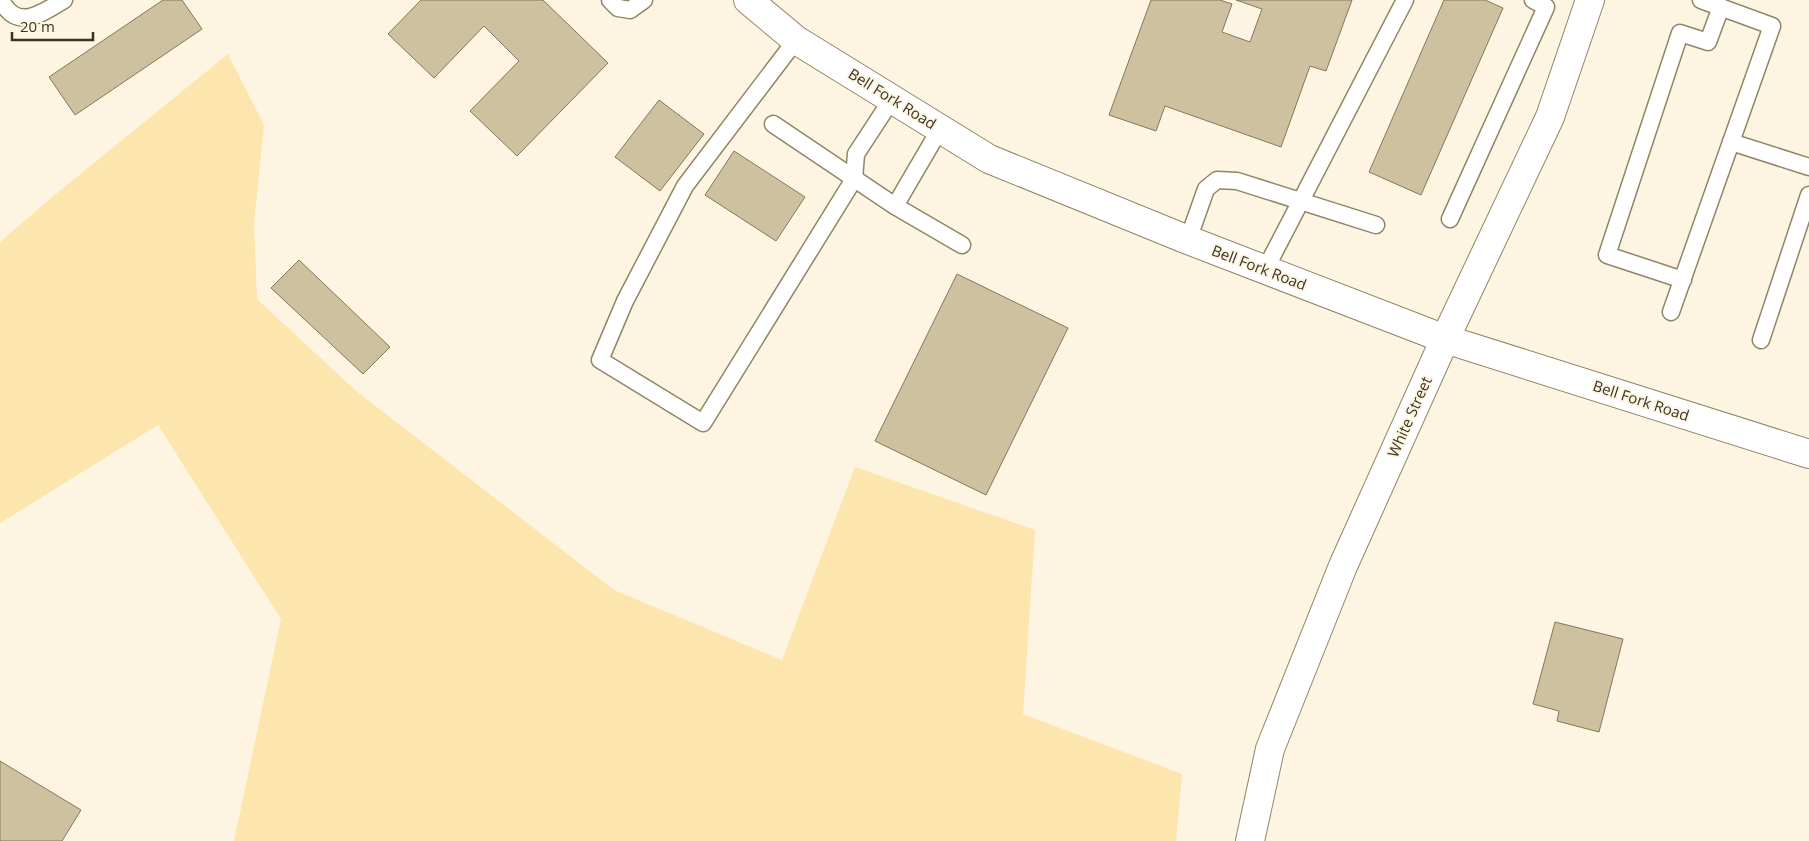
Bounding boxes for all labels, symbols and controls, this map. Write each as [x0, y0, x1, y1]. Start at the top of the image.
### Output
scale bar [12, 10, 94, 42]
text: 20 m [20, 16, 55, 36]
street label: Bell Fork Road [845, 63, 940, 133]
street label: Bell Fork Road [1209, 240, 1310, 294]
street label: White Street [1382, 373, 1436, 460]
street label: Bell Fork Road [1591, 375, 1692, 425]

